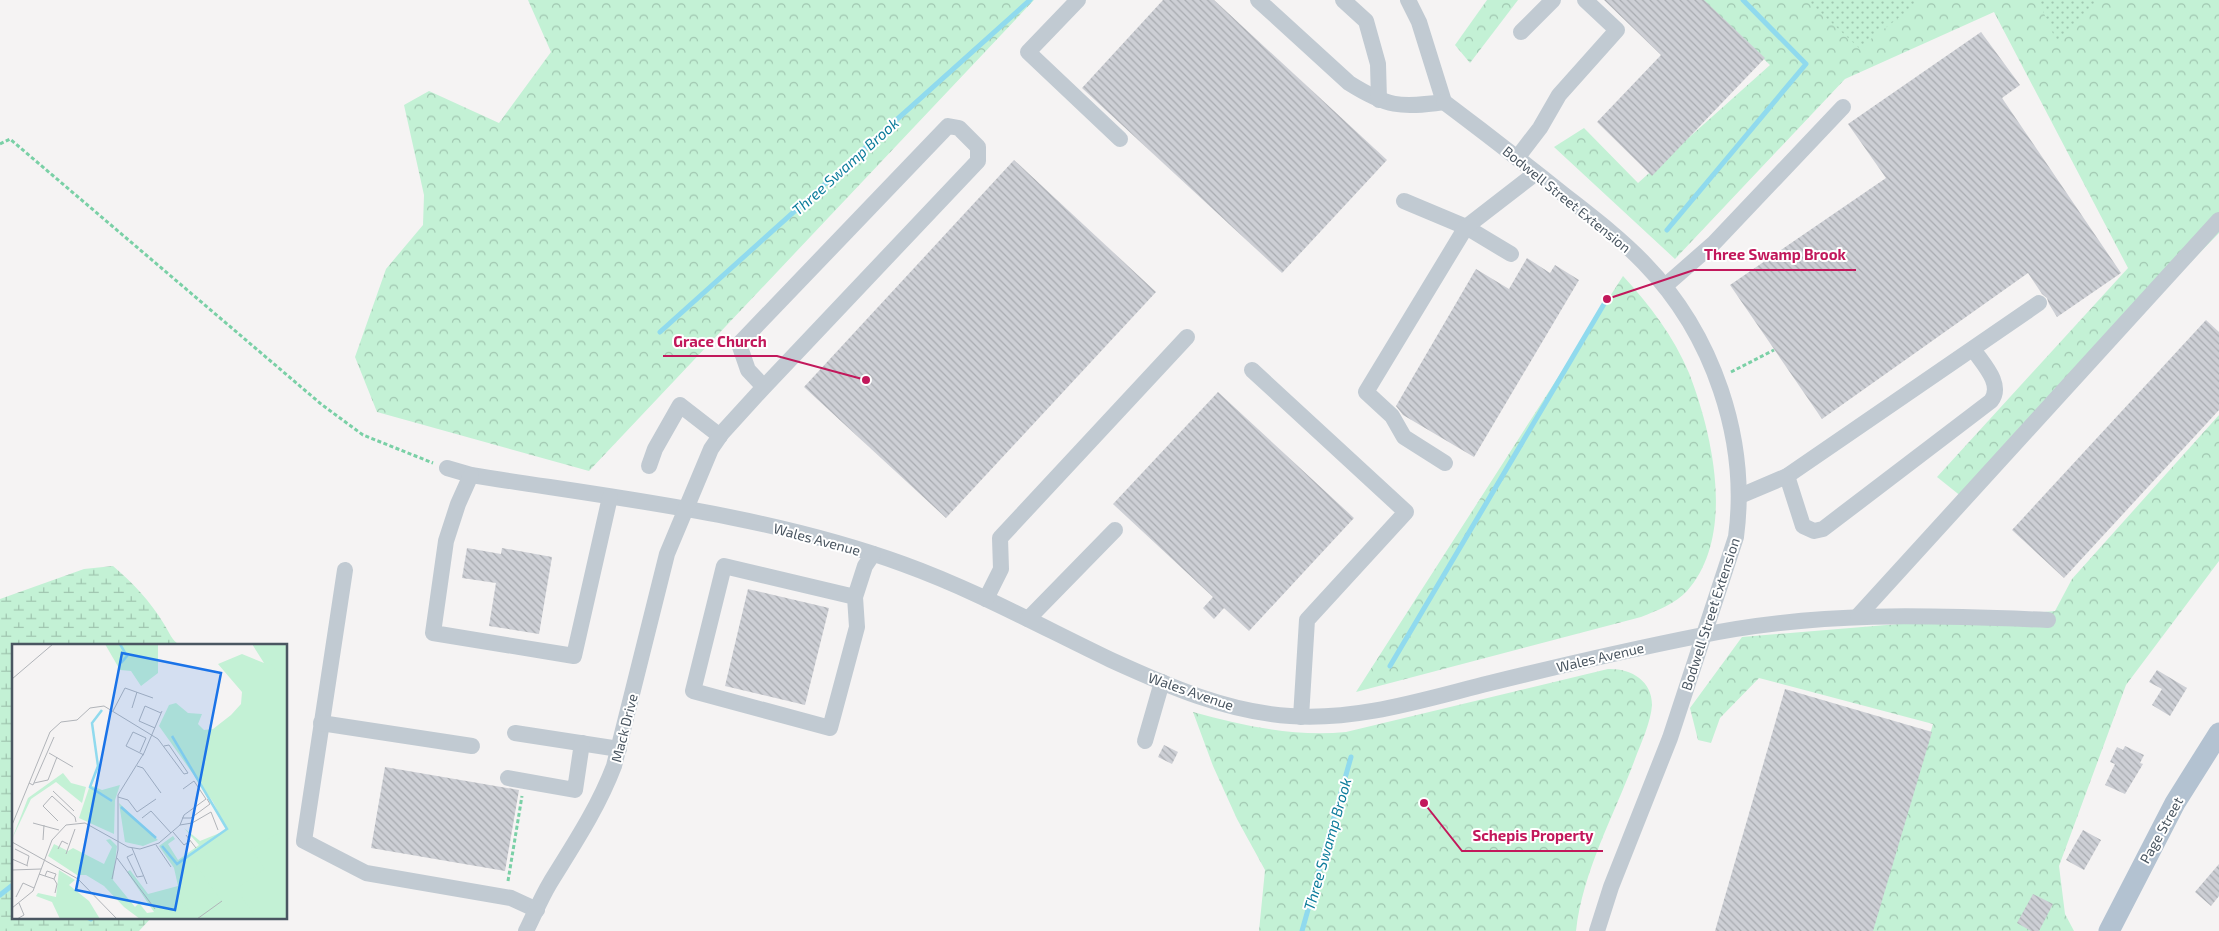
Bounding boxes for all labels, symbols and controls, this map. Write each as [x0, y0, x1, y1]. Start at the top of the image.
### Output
water label: Three Swamp Brook [788, 113, 902, 219]
street label: Bodwell Street Extension [1500, 142, 1634, 256]
callout: Three Swamp Brook [1694, 240, 1856, 270]
text: Three Swamp Brook [1704, 245, 1847, 263]
callout: Grace Church [663, 326, 777, 356]
text: Grace Church [673, 332, 767, 350]
street label: Wales Avenue [772, 519, 862, 559]
street label: Bodwell Street Extension [1677, 535, 1743, 693]
street label: Wales Avenue [1555, 639, 1645, 675]
inset map [12, 644, 288, 918]
street label: Wales Avenue [1146, 668, 1236, 714]
street label: Mack Drive [607, 692, 641, 764]
water label: Three Swamp Brook [1299, 775, 1355, 912]
street label: Page Street [2136, 794, 2186, 866]
callout: Schepis Property [1462, 821, 1603, 851]
text: Schepis Property [1472, 826, 1594, 845]

